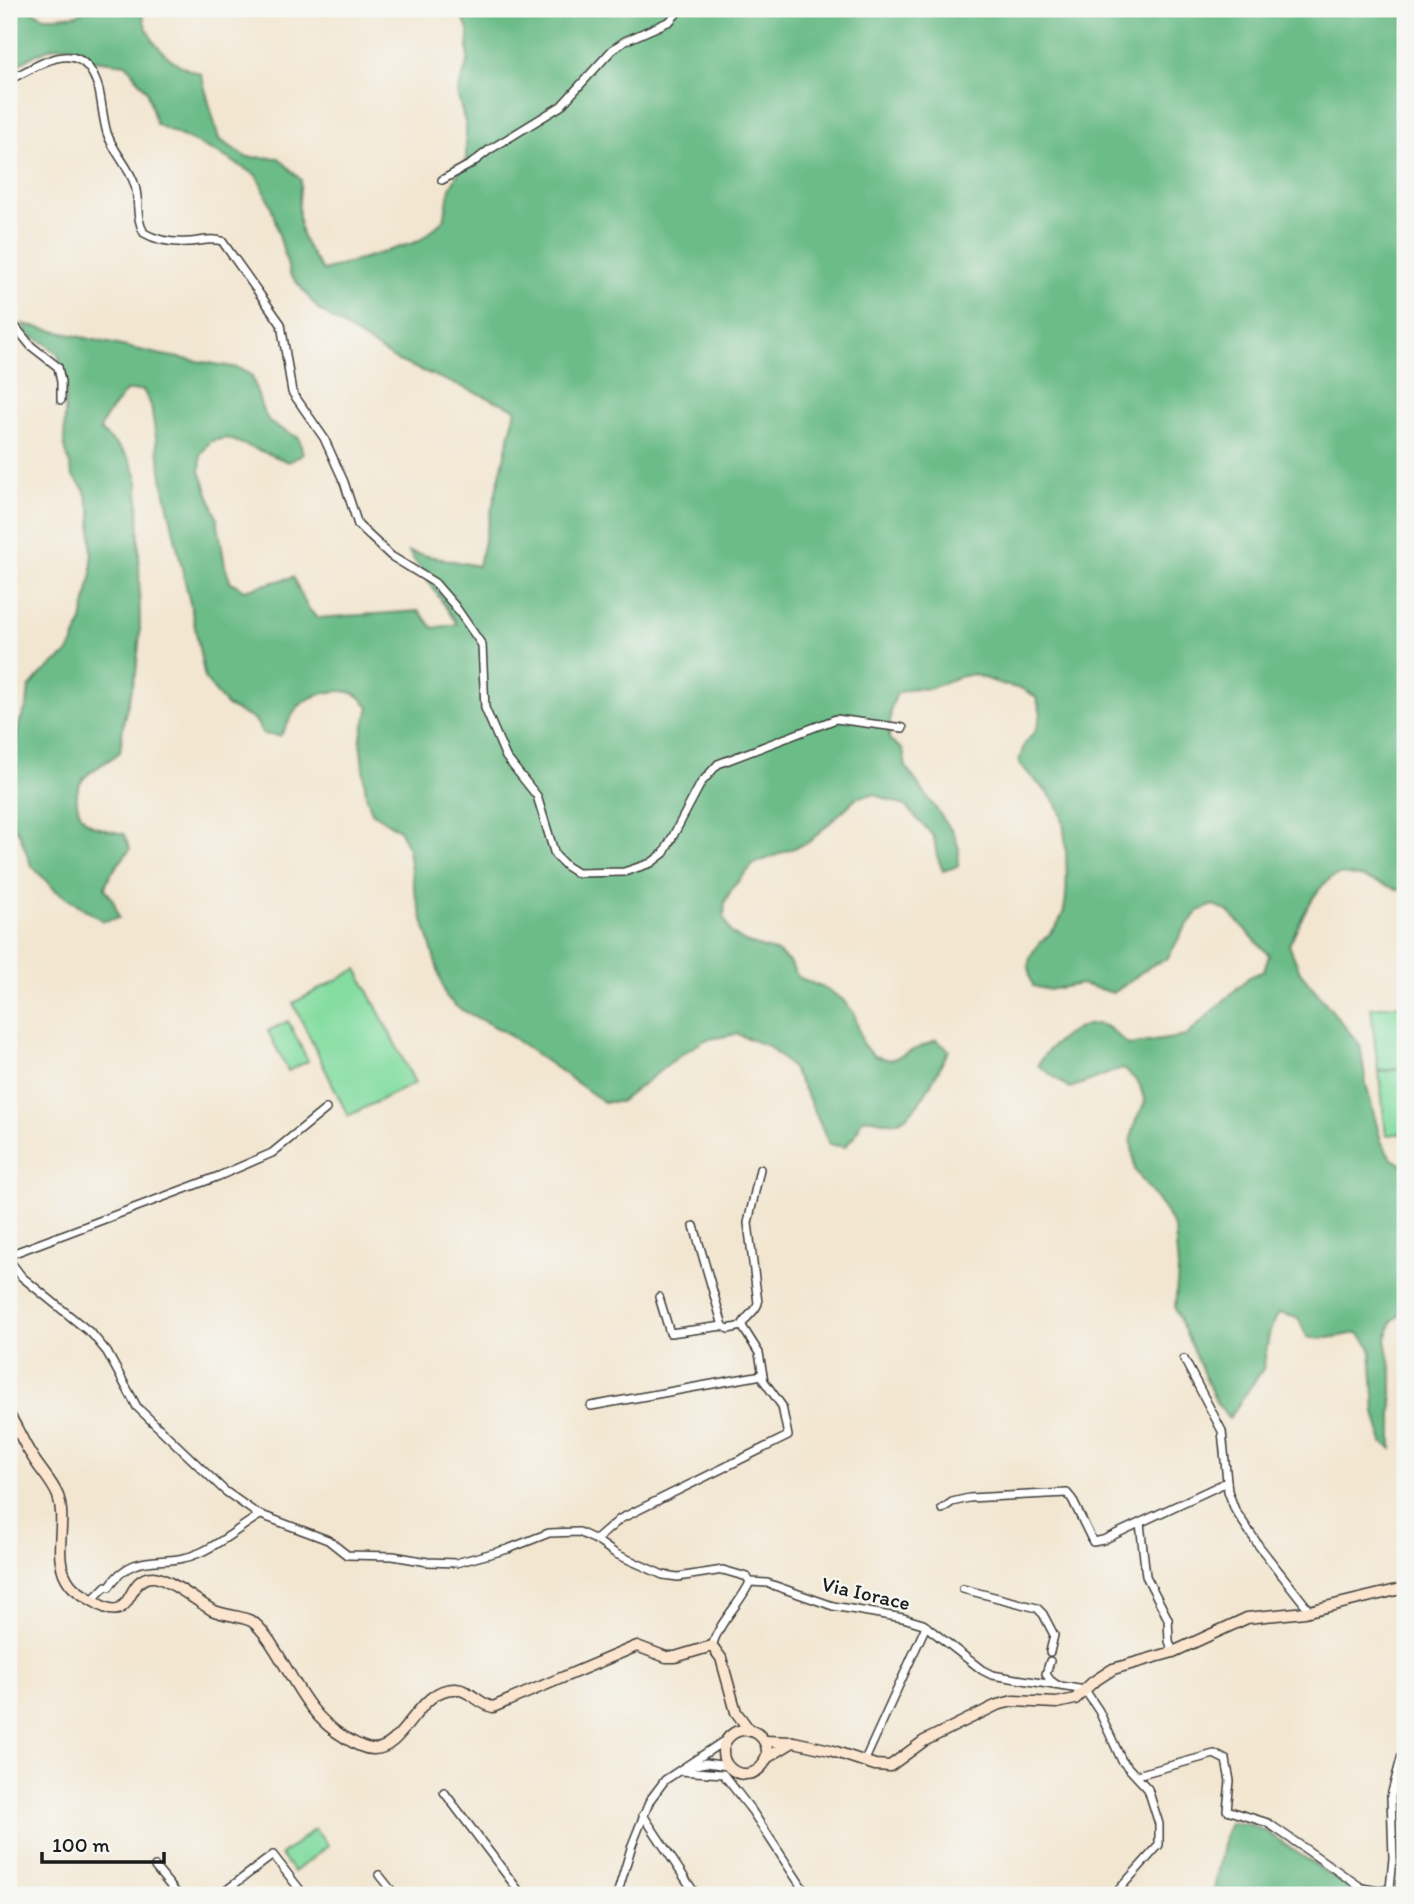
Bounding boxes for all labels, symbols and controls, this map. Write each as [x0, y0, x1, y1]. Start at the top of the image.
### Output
street label: Via Iorace [819, 1571, 913, 1615]
scale bar [42, 1820, 164, 1864]
text: 100 m [52, 1832, 110, 1857]

